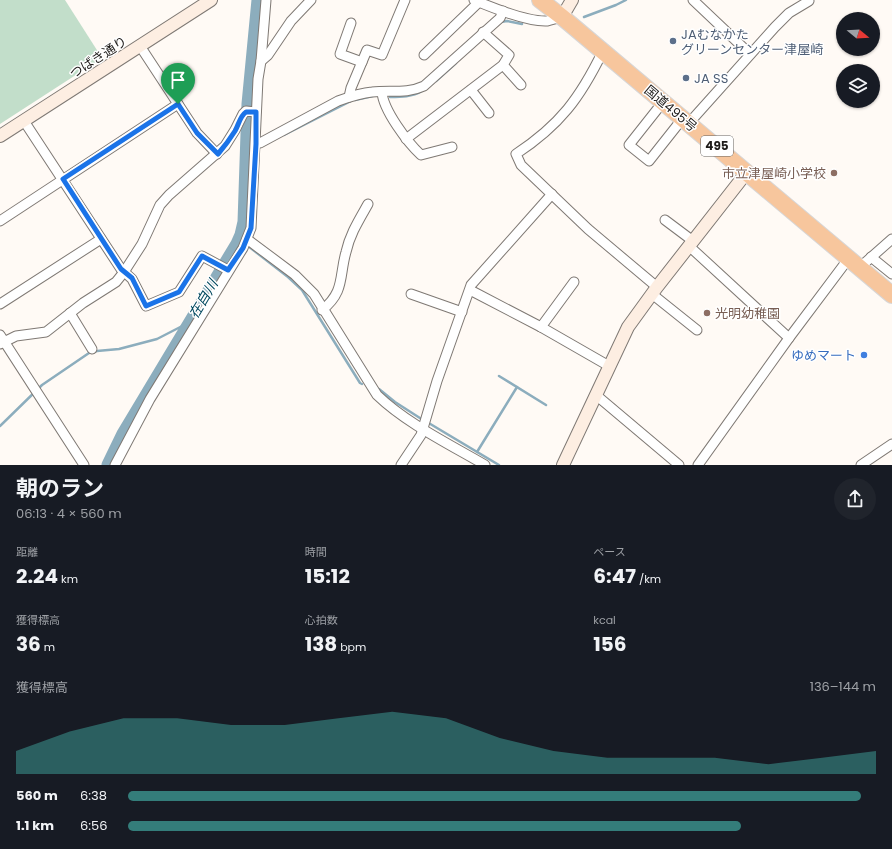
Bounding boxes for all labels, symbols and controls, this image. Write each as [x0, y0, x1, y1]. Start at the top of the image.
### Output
north arrow [836, 12, 880, 56]
map controls [836, 12, 880, 108]
place label: JAむなかた グリーンセンター津屋崎 [681, 25, 823, 59]
street label: つばき通り [66, 32, 131, 83]
marker: JAむなかた グリーンセンター津屋崎 [668, 36, 678, 46]
pin [161, 63, 195, 104]
button: layers [836, 64, 880, 108]
icon: arrive [167, 69, 189, 91]
place label: JA SS [694, 69, 728, 88]
marker: JA SS [681, 73, 691, 83]
street label: 国道495号 [640, 81, 701, 136]
road number: 495 [701, 136, 733, 156]
place label: 市立津屋崎小学校 [722, 164, 826, 183]
marker: 市立津屋崎小学校 [829, 168, 839, 178]
water label: 在自川 [184, 274, 223, 322]
place label: 光明幼稚園 [715, 304, 780, 323]
marker: 光明幼稚園 [702, 308, 712, 318]
place label: ゆめマート [791, 346, 856, 365]
marker: ゆめマート [859, 350, 869, 360]
text: 朝のラン [16, 473, 104, 504]
button: share [834, 478, 876, 520]
text: 06:13 · 4 × 560 m [16, 504, 122, 523]
text: 距離 [16, 544, 38, 560]
text: 時間 [305, 544, 327, 560]
text: ペース [593, 544, 626, 560]
text: 2.24 [16, 562, 58, 590]
text: 15:12 [305, 562, 350, 590]
text: 6:47 [593, 562, 636, 590]
text: km [58, 571, 78, 587]
text: /km [636, 571, 661, 587]
text: 獲得標高 [16, 612, 60, 628]
text: 心拍数 [305, 612, 338, 628]
text: kcal [593, 612, 616, 628]
text: 36 [16, 630, 41, 658]
text: 138 [305, 630, 337, 658]
text: 156 [593, 630, 627, 658]
text: m [41, 639, 55, 655]
text: bpm [337, 639, 366, 655]
text: 136–144 m [810, 677, 876, 696]
text: 獲得標高 [16, 678, 68, 697]
text: 560 m [16, 786, 58, 805]
text: 6:38 [80, 786, 107, 805]
text: 1.1 km [16, 816, 54, 835]
text: 6:56 [80, 816, 107, 835]

